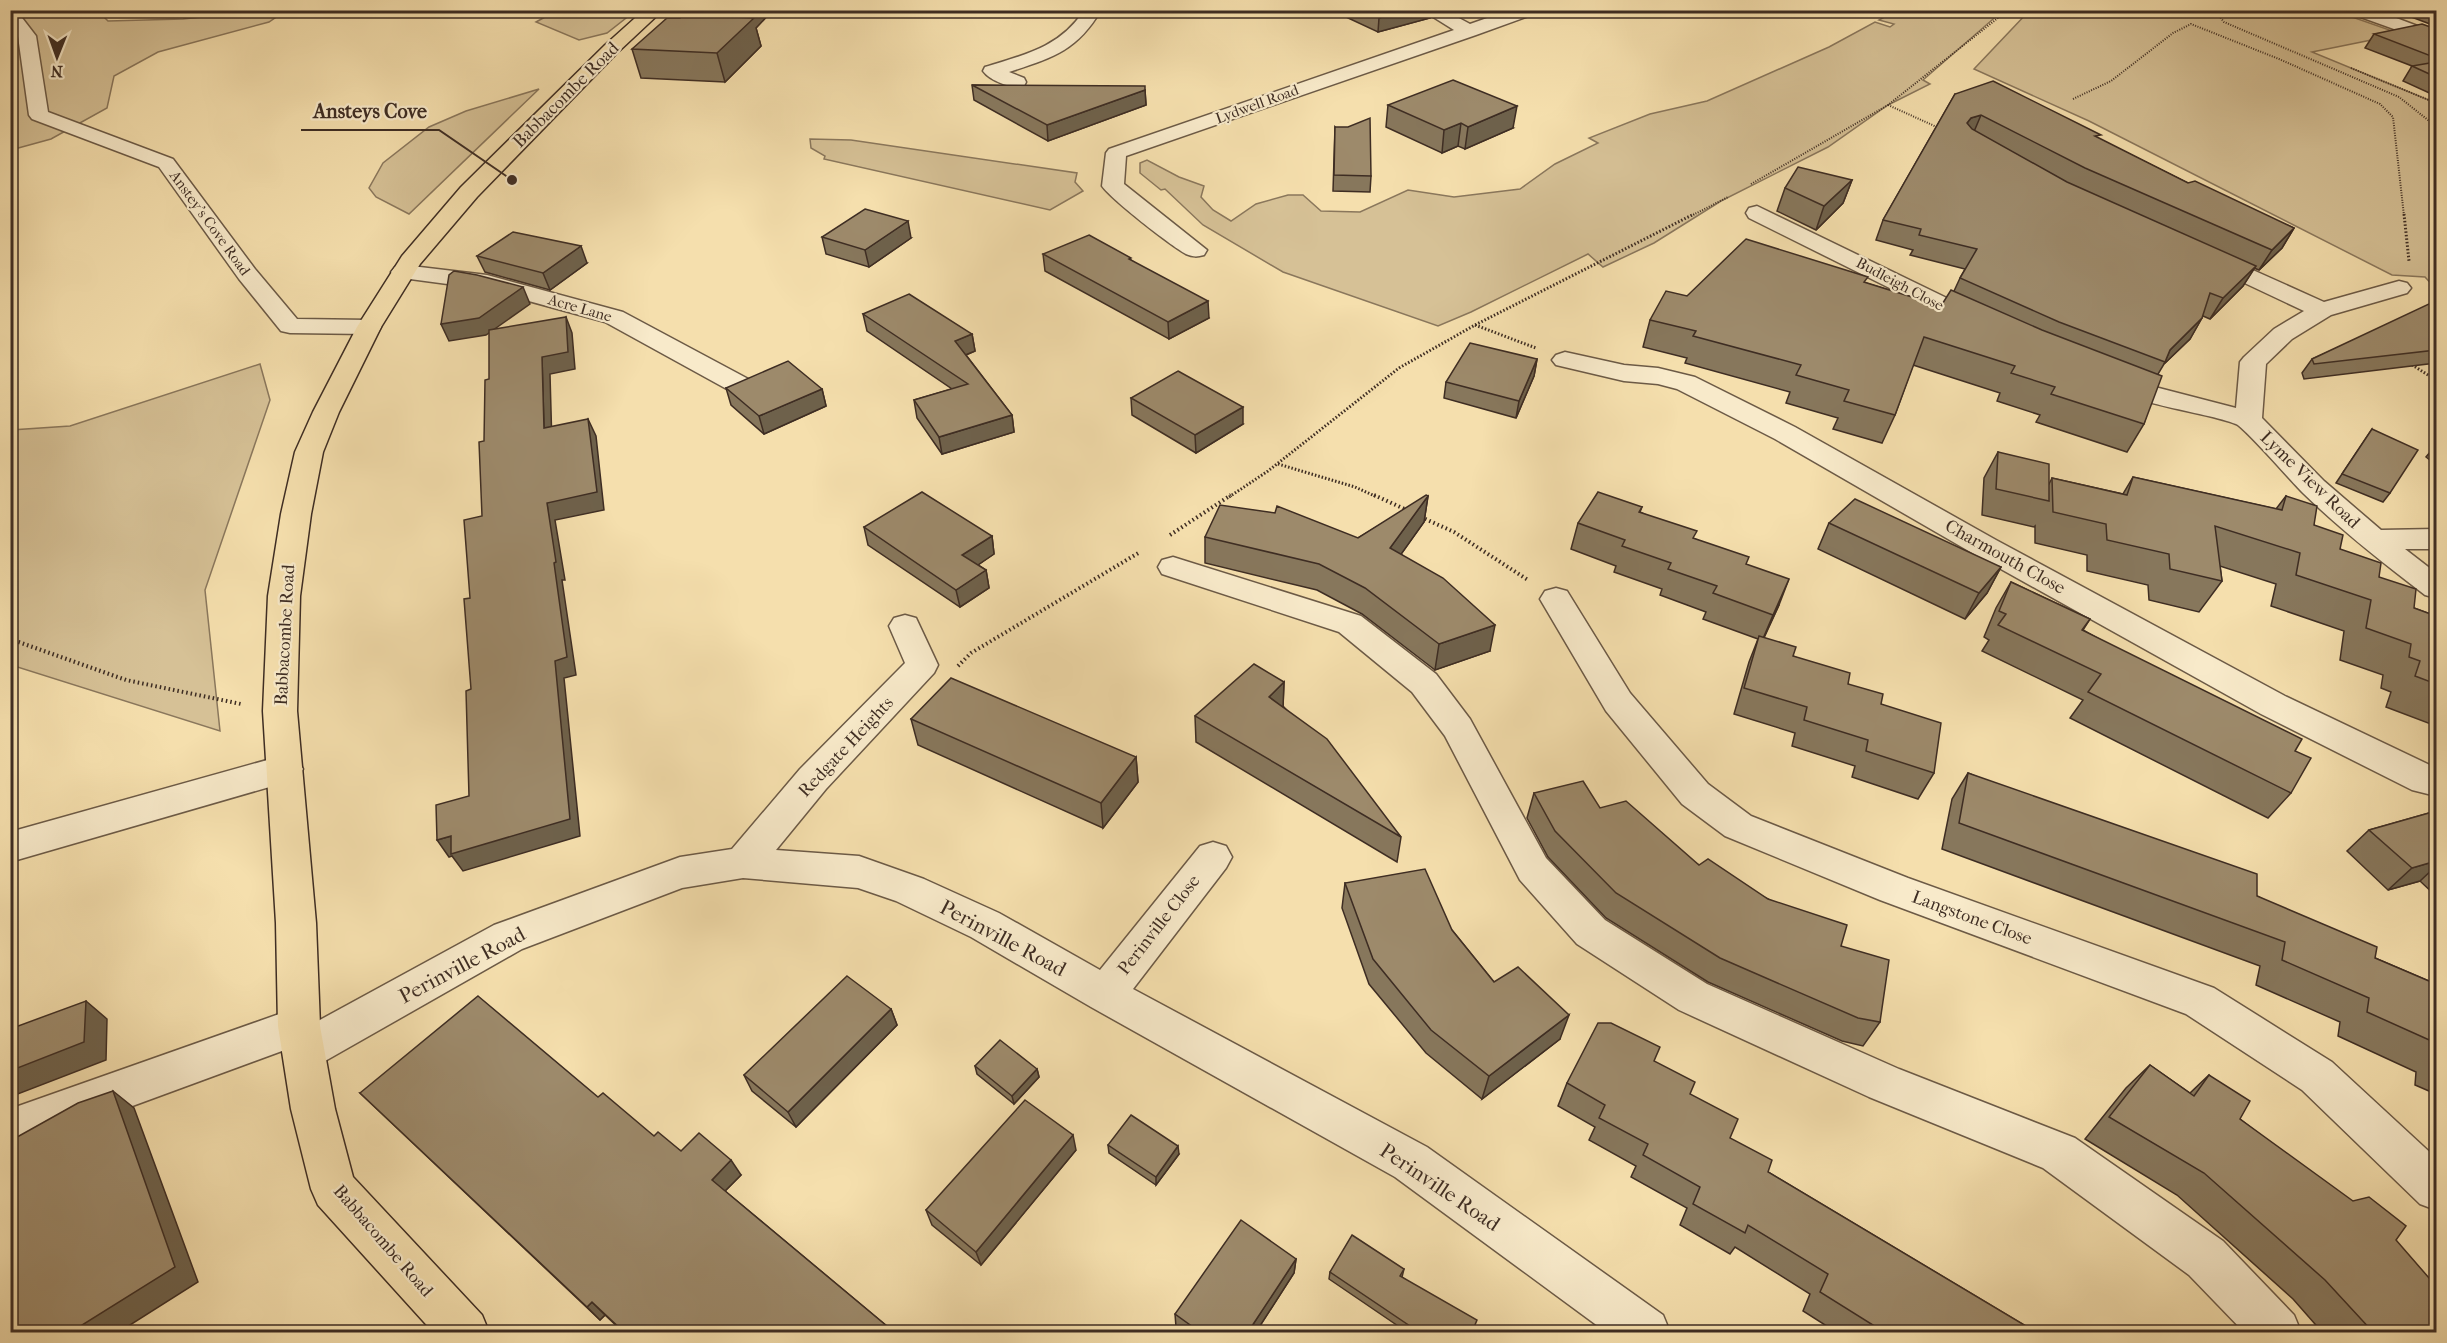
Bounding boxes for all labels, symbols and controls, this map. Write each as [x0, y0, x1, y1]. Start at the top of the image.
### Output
north arrow [27, 27, 87, 87]
street label: Babbacombe Road [509, 37, 624, 152]
text: N [50, 62, 63, 81]
street label: Lydwell Road [1213, 80, 1302, 127]
callout: Ansteys Cove [301, 92, 439, 130]
text: Ansteys Cove [311, 100, 427, 123]
street label: Anstey's Cove Road [165, 166, 255, 280]
street label: Budleigh Close [1853, 253, 1947, 315]
street label: Acre Lane [545, 290, 614, 326]
street label: Lyme View Road [2256, 427, 2364, 533]
street label: Charmouth Close [1941, 515, 2069, 599]
street label: Babbacombe Road [271, 564, 299, 706]
street label: Redgate Heights [794, 692, 898, 802]
street label: Perinville Close [1113, 871, 1205, 979]
street label: Langstone Close [1909, 887, 2035, 949]
street label: Perinville Road [936, 895, 1071, 982]
street label: Perinville Road [395, 921, 530, 1008]
street label: Perinville Road [1376, 1138, 1505, 1236]
street label: Babbacombe Road [329, 1181, 437, 1301]

